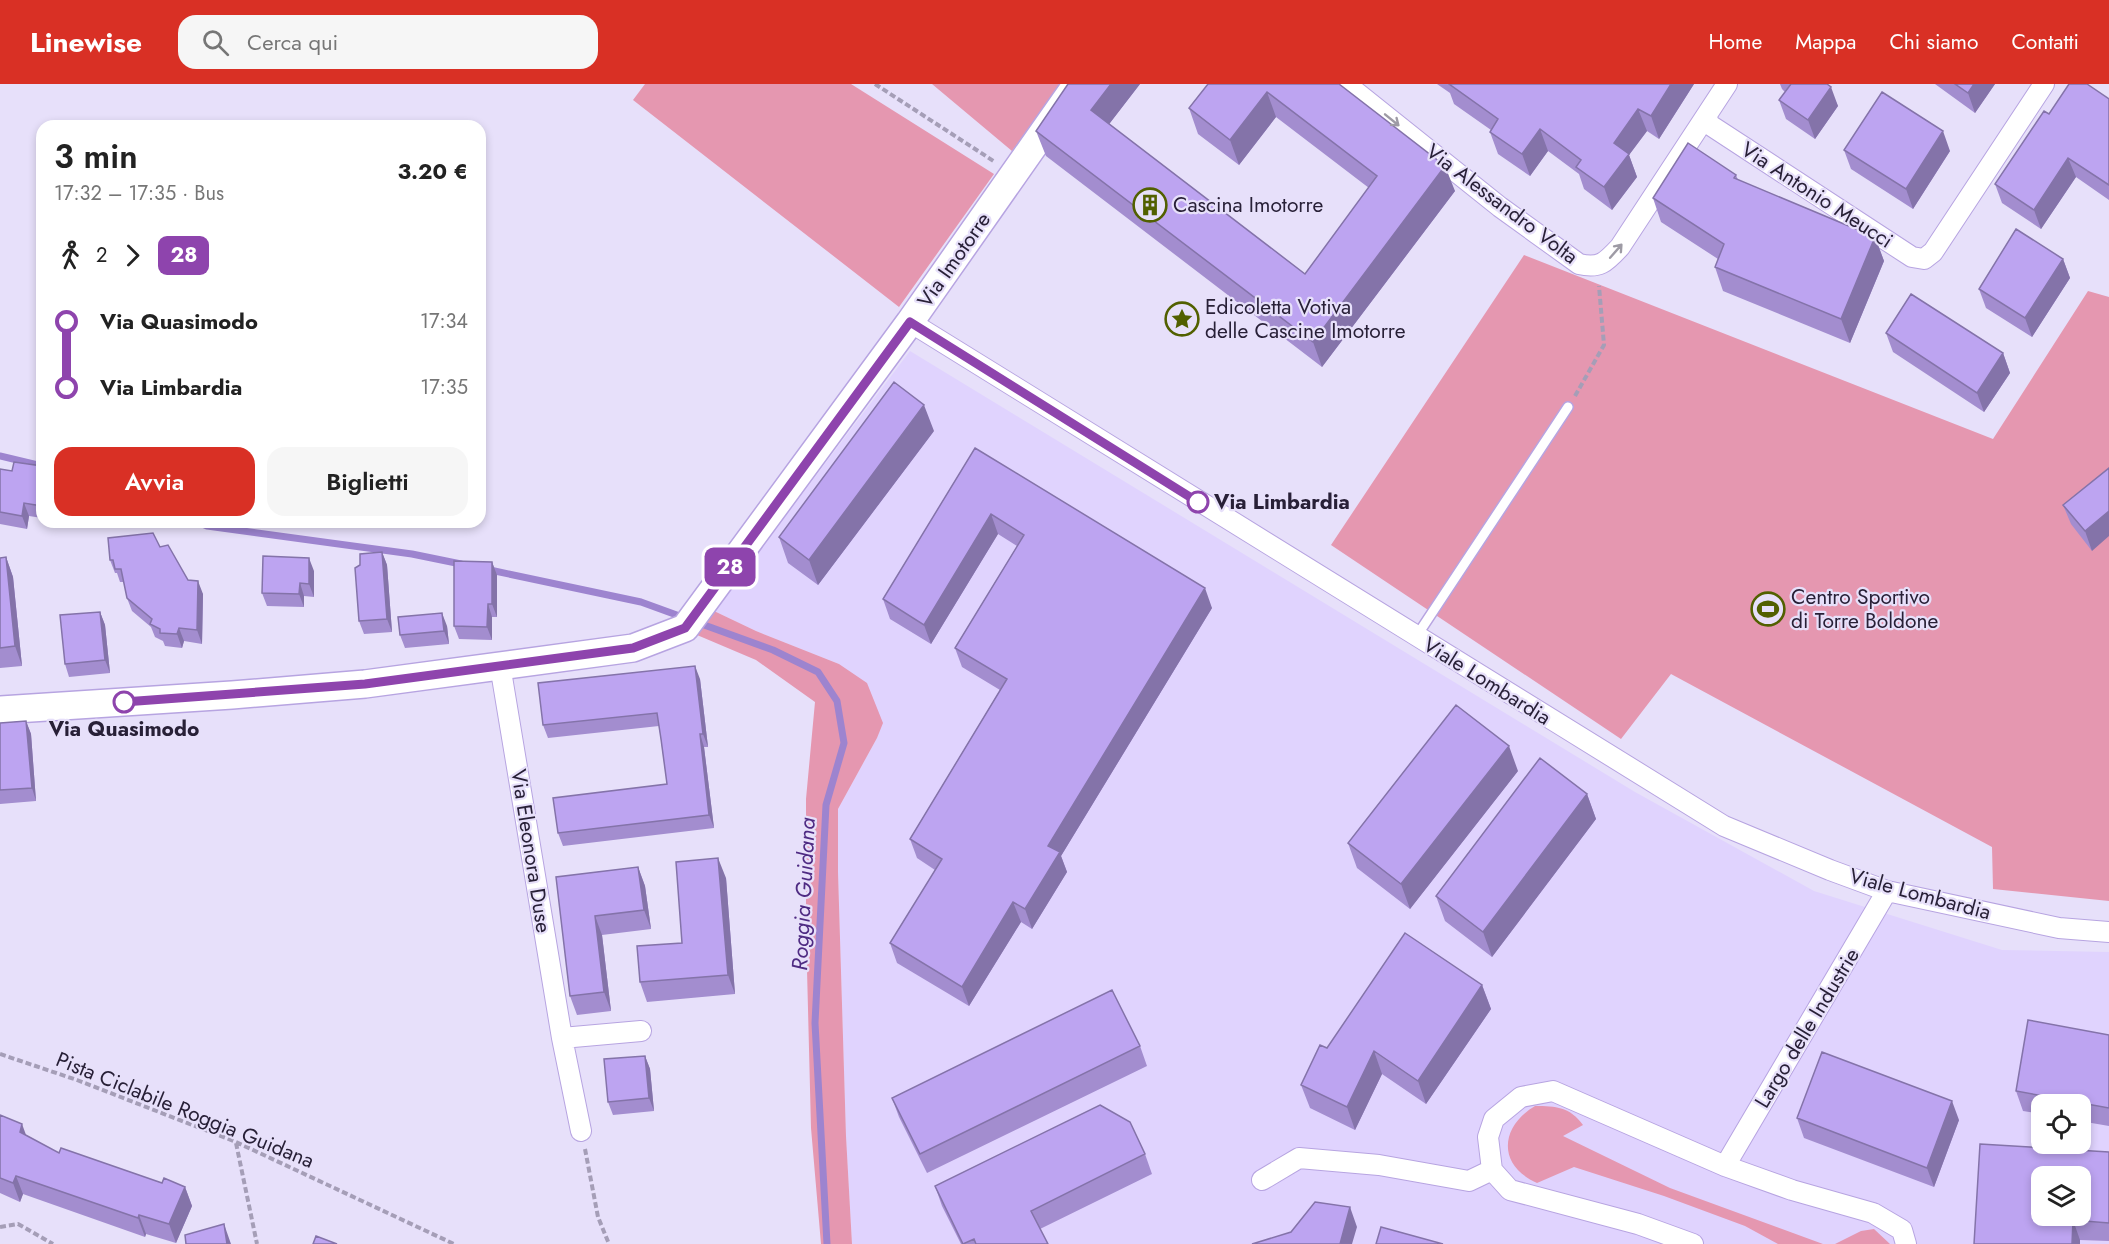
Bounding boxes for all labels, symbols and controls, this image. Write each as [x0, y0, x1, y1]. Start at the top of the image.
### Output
search box [178, 15, 598, 69]
text: Linewise [30, 22, 142, 63]
icon: search [199, 26, 232, 59]
text: Cerca qui [247, 26, 338, 58]
text: Home [1709, 27, 1762, 57]
text: Mappa [1795, 27, 1856, 57]
text: Chi siamo [1889, 27, 1978, 57]
text: Contatti [2011, 27, 2079, 57]
one-way arrow [1384, 114, 1400, 127]
text: 3 min [54, 133, 138, 180]
street label: Via Antonio Meucci [1735, 135, 1899, 255]
street label: Via Alessandro Volta [1420, 137, 1584, 271]
text: 3.20 € [398, 155, 468, 187]
text: 17:32 – 17:35 · Bus [54, 179, 224, 208]
building icon: Cascina Imotorre [1132, 187, 1168, 223]
place label: Cascina Imotorre [1173, 190, 1323, 220]
street label: Via Imotorre [910, 206, 998, 314]
icon: walk [54, 239, 87, 272]
icon: forward [116, 239, 149, 272]
text: 28 [170, 240, 197, 270]
text: 2 [96, 241, 107, 270]
one-way arrow [1609, 244, 1623, 259]
place label: Edicoletta Votiva delle Cascine Imotorre [1205, 292, 1406, 346]
place icon: Edicoletta Votiva delle Cascine Imotorre [1164, 301, 1200, 337]
text: Via Quasimodo [100, 305, 258, 337]
text: 17:34 [420, 307, 468, 336]
text: Via Limbardia [100, 371, 242, 403]
text: 17:35 [420, 373, 468, 402]
button: Avvia [54, 447, 255, 516]
button: Biglietti [267, 447, 468, 516]
place label: Via Limbardia [1213, 487, 1350, 517]
marker: Via Limbardia [1187, 491, 1209, 513]
line badge: 28 [703, 548, 757, 586]
text: 28 [717, 552, 743, 582]
place label: Centro Sportivo di Torre Boldone [1791, 582, 1939, 636]
sports icon: Centro Sportivo di Torre Boldone [1750, 591, 1786, 627]
street label: Viale Lombardia [1417, 630, 1557, 732]
marker: Via Quasimodo [113, 691, 135, 713]
place label: Via Quasimodo [48, 714, 199, 744]
street label: Via Eleonora Duse [503, 767, 559, 935]
water label: Roggia Guidana [783, 817, 823, 971]
street label: Viale Lombardia [1846, 861, 1994, 927]
street label: Largo delle Industrie [1747, 942, 1867, 1114]
street label: Pista Ciclabile Roggia Guidana [51, 1044, 319, 1176]
map controls [2031, 1094, 2091, 1226]
button: locate [2031, 1094, 2091, 1154]
button: layers [2031, 1166, 2091, 1226]

